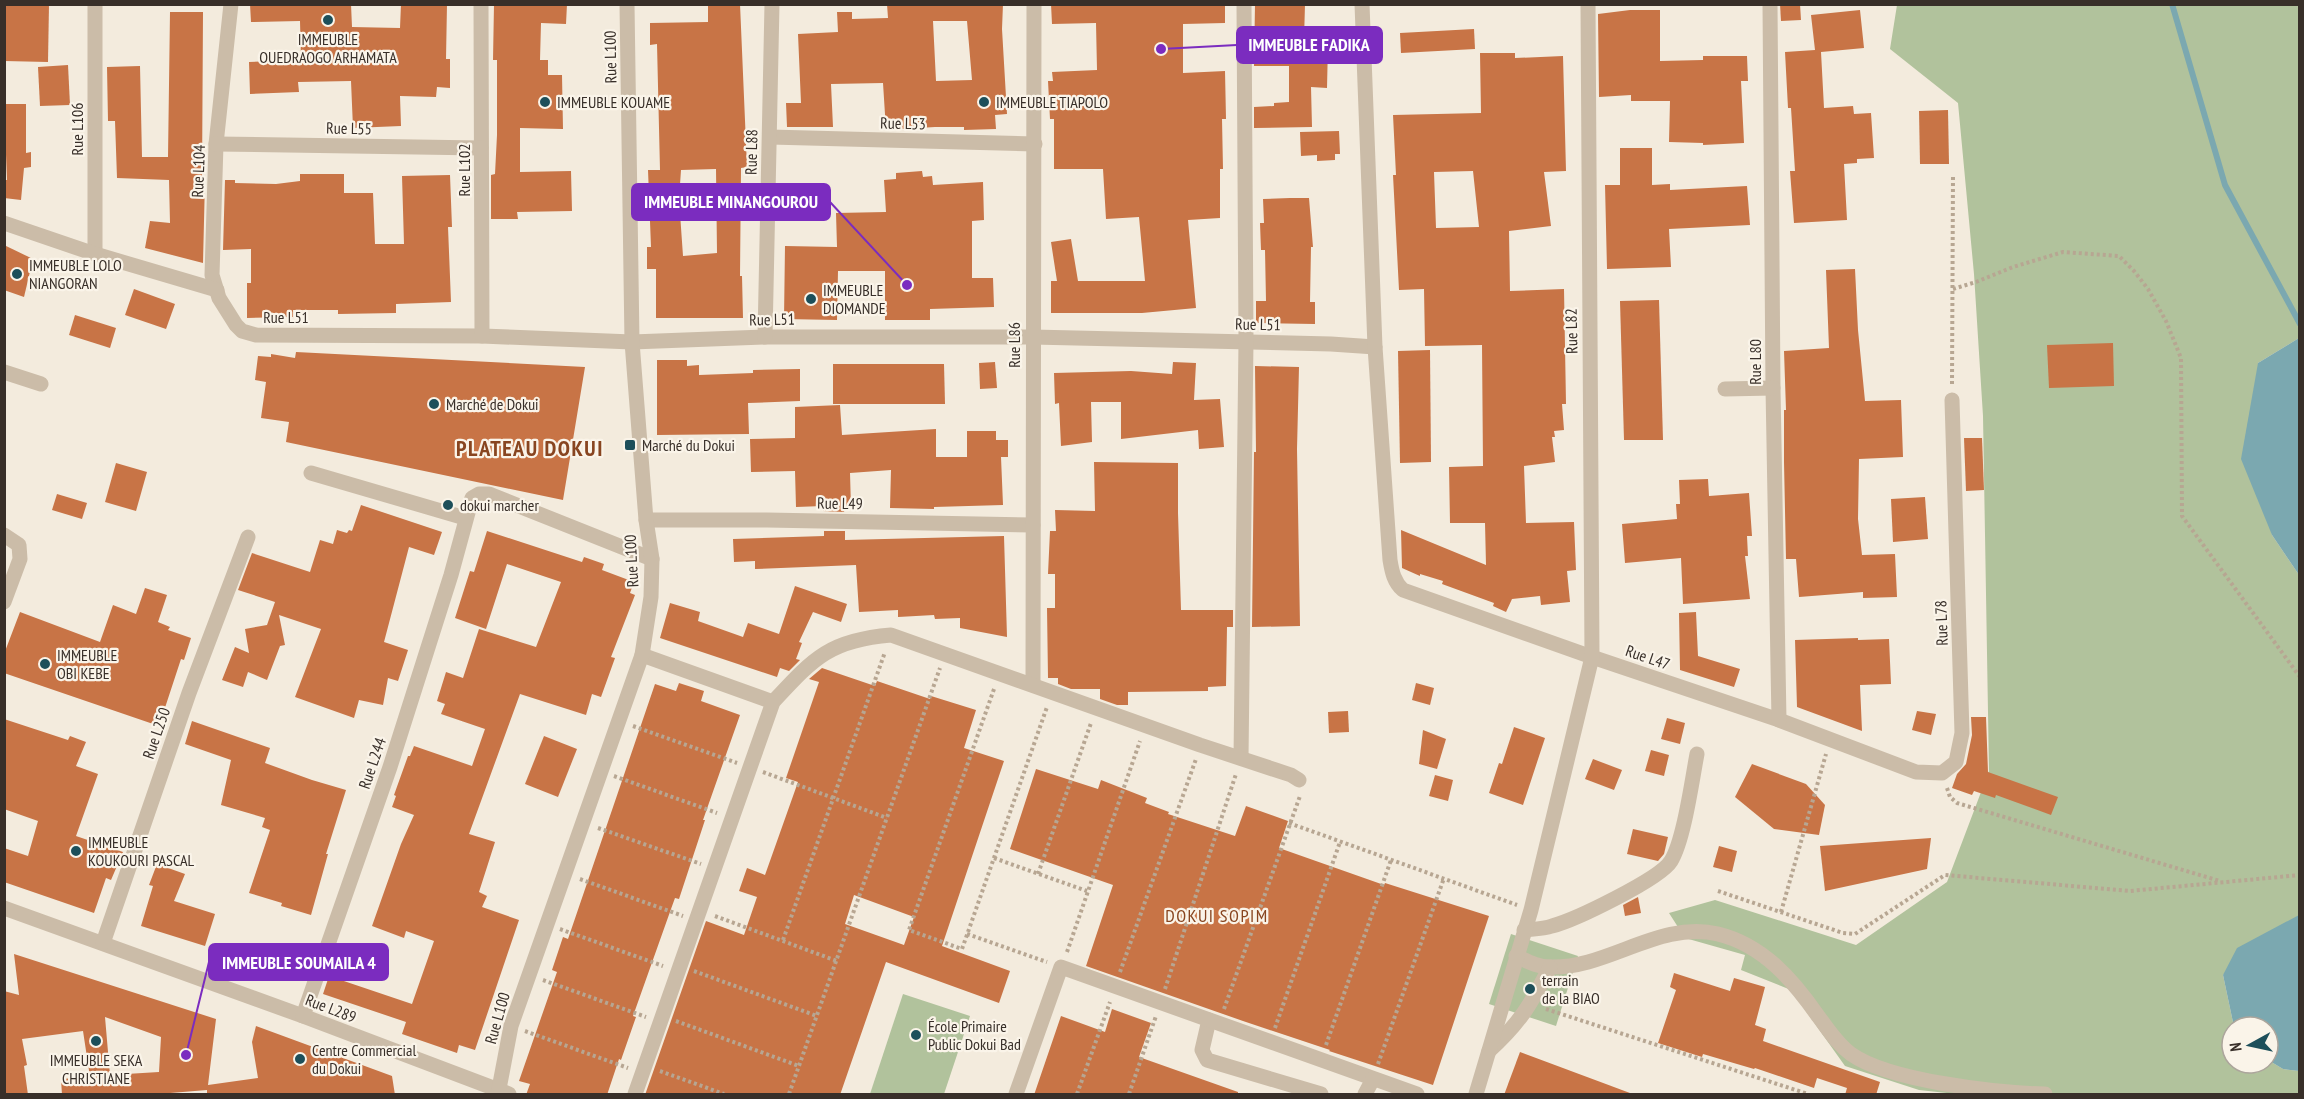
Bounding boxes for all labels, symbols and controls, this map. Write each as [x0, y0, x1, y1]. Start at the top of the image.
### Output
marker: IMMEUBLE OUEDRAOGO ARHAMATA [321, 13, 335, 27]
callout: IMMEUBLE FADIKA [1237, 27, 1382, 63]
place label: IMMEUBLE OUEDRAOGO ARHAMATA [259, 29, 397, 67]
street label: Rue L100 [600, 30, 620, 84]
text: IMMEUBLE FADIKA [1248, 33, 1371, 56]
place label: IMMEUBLE KOUAME [557, 92, 670, 112]
place label: IMMEUBLE TIAPOLO [996, 92, 1108, 112]
marker: IMMEUBLE KOUAME [538, 95, 552, 109]
marker: IMMEUBLE TIAPOLO [977, 95, 991, 109]
street label: Rue L106 [67, 103, 87, 155]
street label: Rue L53 [880, 113, 926, 133]
street label: Rue L55 [326, 118, 372, 138]
street label: Rue L88 [741, 129, 761, 175]
street label: Rue L104 [187, 144, 209, 198]
street label: Rue L102 [454, 144, 474, 196]
callout: IMMEUBLE MINANGOUROU [632, 184, 830, 220]
text: IMMEUBLE MINANGOUROU [644, 190, 818, 213]
place label: IMMEUBLE LOLO NIANGORAN [29, 255, 122, 293]
marker: IMMEUBLE LOLO NIANGORAN [10, 267, 24, 281]
place label: IMMEUBLE DIOMANDE [823, 280, 886, 318]
marker: IMMEUBLE DIOMANDE [804, 292, 818, 306]
street label: Rue L51 [263, 307, 309, 327]
street label: Rue L82 [1561, 308, 1581, 354]
street label: Rue L51 [749, 309, 795, 329]
street label: Rue L51 [1235, 314, 1281, 334]
street label: Rue L86 [1004, 322, 1024, 368]
street label: Rue L80 [1745, 339, 1765, 385]
place label: Marché de Dokui [446, 394, 539, 414]
marker: Marché de Dokui [427, 397, 441, 411]
district label: PLATEAU DOKUI [456, 434, 604, 462]
place label: Marché du Dokui [642, 435, 735, 455]
marker: Marché du Dokui [623, 438, 637, 452]
street label: Rue L49 [817, 493, 863, 513]
place label: dokui marcher [460, 495, 539, 515]
marker: dokui marcher [441, 498, 455, 512]
street label: Rue L100 [620, 534, 642, 588]
street label: Rue L78 [1930, 600, 1952, 646]
street label: Rue L47 [1623, 640, 1673, 674]
place label: IMMEUBLE OBI KEBE [57, 645, 117, 683]
marker: IMMEUBLE OBI KEBE [38, 657, 52, 671]
street label: Rue L250 [138, 705, 174, 761]
street label: Rue L244 [354, 735, 390, 791]
place label: IMMEUBLE KOUKOURI PASCAL [88, 832, 194, 870]
marker: IMMEUBLE KOUKOURI PASCAL [69, 844, 83, 858]
district label: DOKUI SOPIM [1165, 904, 1269, 927]
callout: IMMEUBLE SOUMAILA 4 [209, 944, 388, 980]
text: IMMEUBLE SOUMAILA 4 [222, 951, 376, 974]
place label: terrain de la BIAO [1542, 970, 1600, 1008]
marker: terrain de la BIAO [1523, 982, 1537, 996]
street label: Rue L289 [303, 989, 359, 1027]
street label: Rue L100 [480, 990, 514, 1046]
north arrow [2220, 1015, 2280, 1075]
place label: École Primaire Public Dokui Bad [928, 1016, 1021, 1054]
marker: École Primaire Public Dokui Bad [909, 1028, 923, 1042]
marker: IMMEUBLE SEKA CHRISTIANE [89, 1034, 103, 1048]
place label: Centre Commercial du Dokui [312, 1040, 416, 1078]
text: N [2225, 1041, 2246, 1053]
place label: IMMEUBLE SEKA CHRISTIANE [50, 1050, 143, 1088]
marker: Centre Commercial du Dokui [293, 1052, 307, 1066]

